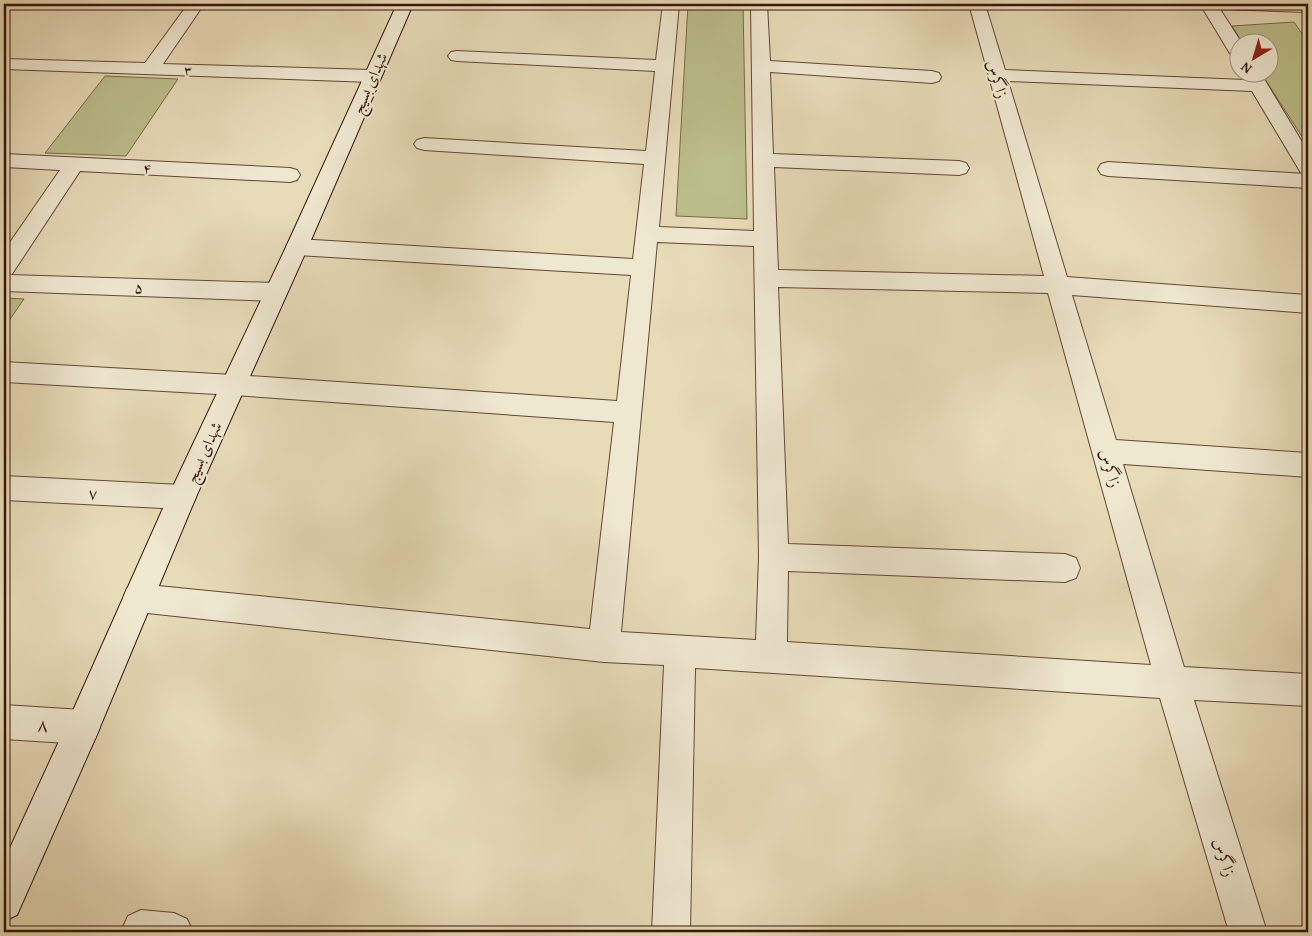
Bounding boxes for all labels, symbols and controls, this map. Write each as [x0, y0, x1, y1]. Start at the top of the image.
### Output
north arrow [1230, 32, 1280, 82]
street label: شهدای بسیج [345, 48, 396, 119]
street label: زاگرس [981, 57, 1015, 101]
text: N [1236, 57, 1256, 79]
street label: ۳ [184, 60, 192, 80]
street label: ۴ [142, 158, 152, 178]
street label: ۵ [134, 275, 144, 299]
street label: شهدای بسیج [178, 417, 230, 488]
street label: زاگرس [1094, 446, 1128, 490]
street label: ۷ [88, 481, 98, 505]
street label: ۸ [37, 710, 49, 738]
street label: زاگرس [1208, 835, 1242, 879]

